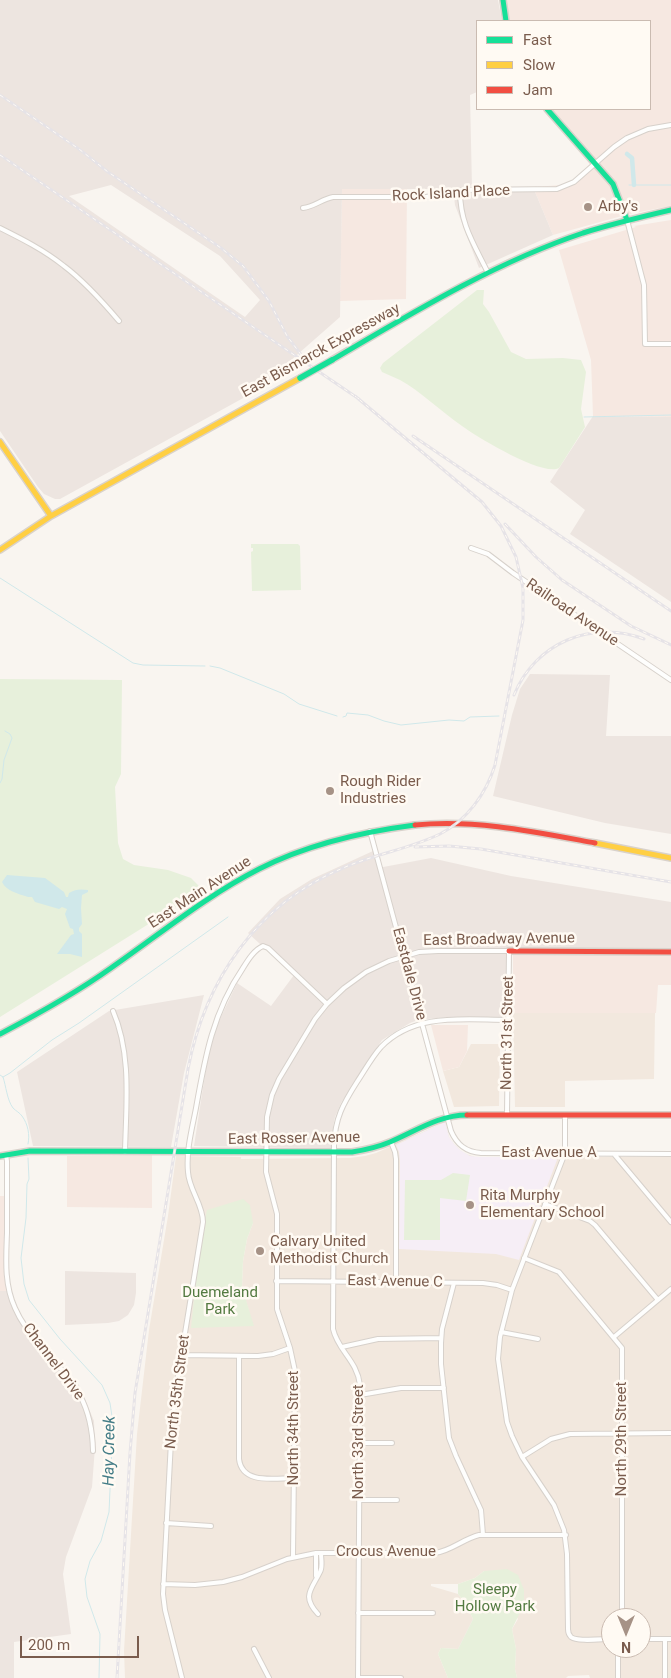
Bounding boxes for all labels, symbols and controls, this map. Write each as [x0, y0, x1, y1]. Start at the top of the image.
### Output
legend [476, 20, 651, 110]
text: Fast [523, 31, 552, 49]
text: Slow [523, 56, 555, 74]
text: Jam [523, 81, 553, 99]
street label: Rock Island Place [392, 182, 510, 206]
place label: Arby's [598, 198, 638, 216]
marker: Arby's [582, 201, 594, 213]
street label: East Bismarck Expressway [239, 300, 403, 402]
street label: Railroad Avenue [522, 575, 622, 651]
place label: Rough Rider Industries [340, 773, 421, 808]
marker: Rough Rider Industries [324, 785, 336, 797]
street label: East Main Avenue [145, 853, 255, 933]
street label: Eastdale Drive [388, 926, 430, 1022]
street label: East Broadway Avenue [423, 930, 575, 950]
street label: North 31st Street [498, 976, 518, 1090]
street label: East Rosser Avenue [228, 1129, 360, 1149]
street label: East Avenue A [501, 1144, 597, 1162]
place label: Rita Murphy Elementary School [480, 1187, 604, 1222]
marker: Rita Murphy Elementary School [464, 1199, 476, 1211]
place label: Calvary United Methodist Church [270, 1233, 389, 1268]
marker: Calvary United Methodist Church [254, 1245, 266, 1257]
street label: East Avenue C [347, 1272, 443, 1292]
park label: Duemeland Park [182, 1284, 258, 1319]
street label: Channel Drive [18, 1320, 88, 1404]
street label: North 35th Street [162, 1334, 194, 1450]
street label: North 34th Street [285, 1371, 303, 1485]
street label: North 29th Street [613, 1382, 631, 1496]
street label: North 33rd Street [350, 1384, 368, 1500]
water label: Hay Creek [100, 1416, 120, 1486]
street label: Crocus Avenue [336, 1543, 436, 1561]
park label: Sleepy Hollow Park [455, 1581, 535, 1616]
north arrow [601, 1608, 651, 1658]
scale bar [22, 1626, 141, 1658]
text: 200 m [28, 1636, 70, 1654]
text: N [621, 1639, 631, 1655]

